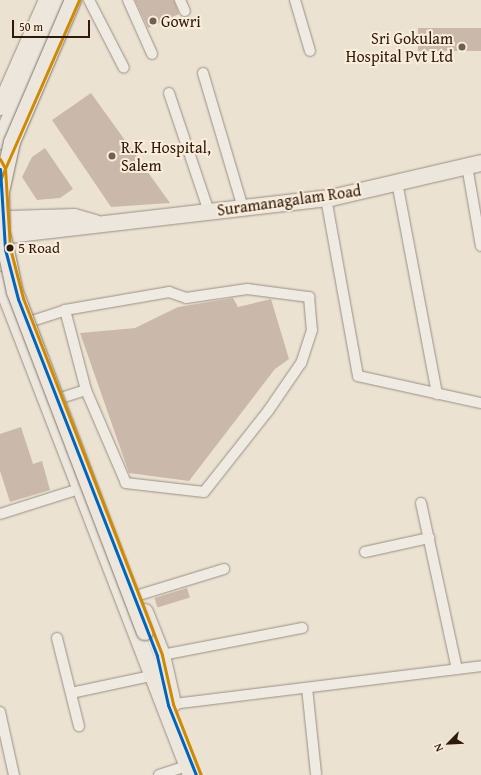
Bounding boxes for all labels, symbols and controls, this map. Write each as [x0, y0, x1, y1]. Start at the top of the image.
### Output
place label: Gowri [161, 11, 201, 31]
scale bar [14, 12, 92, 38]
marker: Gowri [148, 16, 158, 26]
text: 50 m [19, 18, 43, 35]
place label: Sri Gokulam Hospital Pvt Ltd [346, 28, 453, 66]
marker: Sri Gokulam Hospital Pvt Ltd [456, 41, 468, 53]
place label: R.K. Hospital, Salem [121, 137, 211, 175]
marker: R.K. Hospital, Salem [106, 150, 118, 162]
street label: Suramanagalam Road [216, 180, 362, 220]
place label: 5 Road [18, 239, 60, 257]
marker: 5 Road [5, 243, 15, 253]
north arrow [429, 723, 469, 763]
text: N [429, 741, 447, 755]

